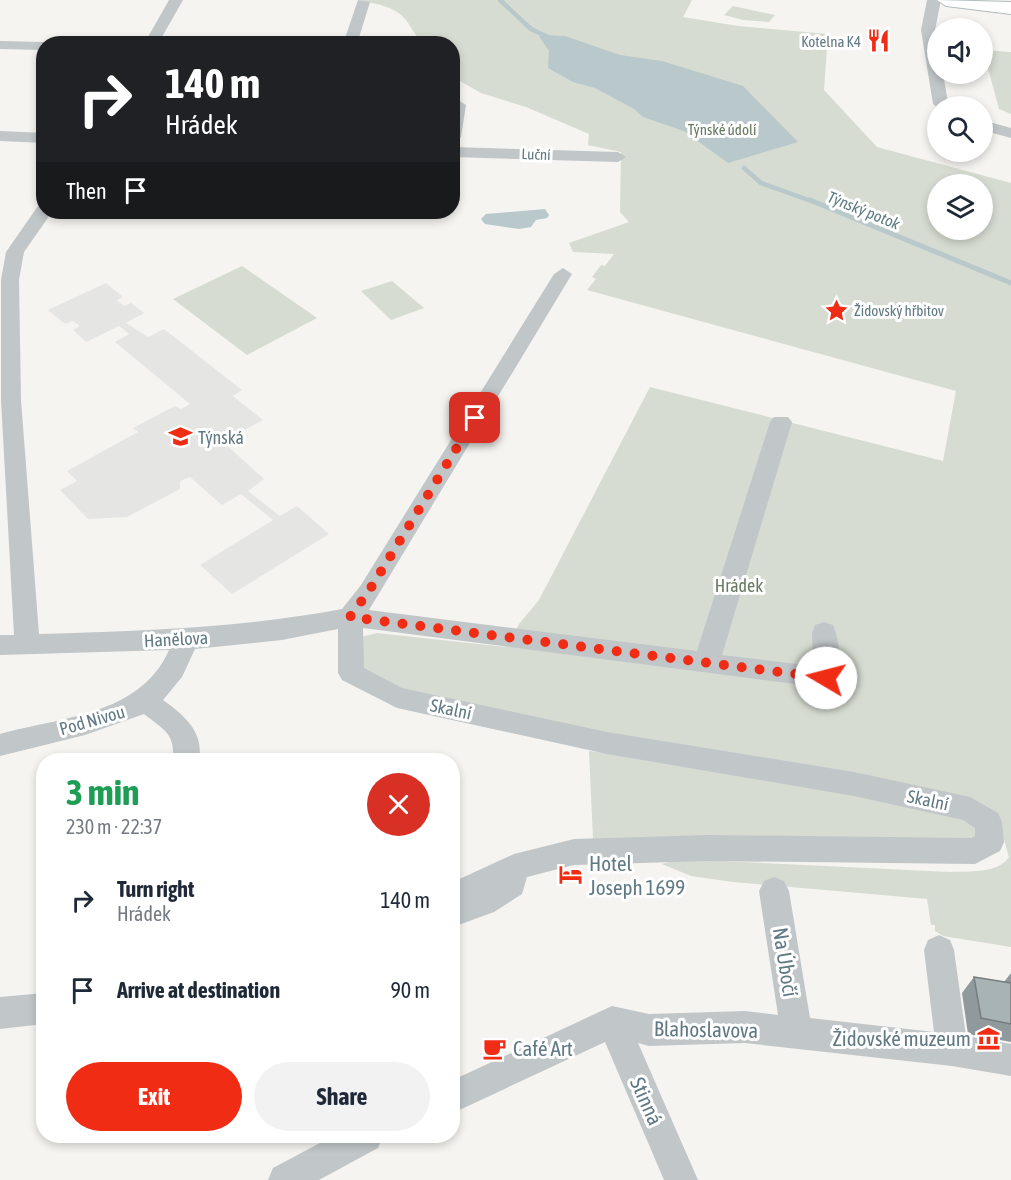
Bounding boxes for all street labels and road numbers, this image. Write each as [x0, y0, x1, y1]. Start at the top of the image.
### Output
street label: Luční [521, 145, 551, 163]
street label: Hanělova [143, 627, 209, 651]
street label: Skalní [429, 694, 473, 724]
street label: Pod Nivou [57, 701, 127, 739]
street label: Skalní [906, 785, 950, 815]
street label: Na Úbočí [769, 926, 803, 999]
street label: Blahoslavova [654, 1016, 758, 1042]
street label: Stinná [626, 1073, 668, 1129]

